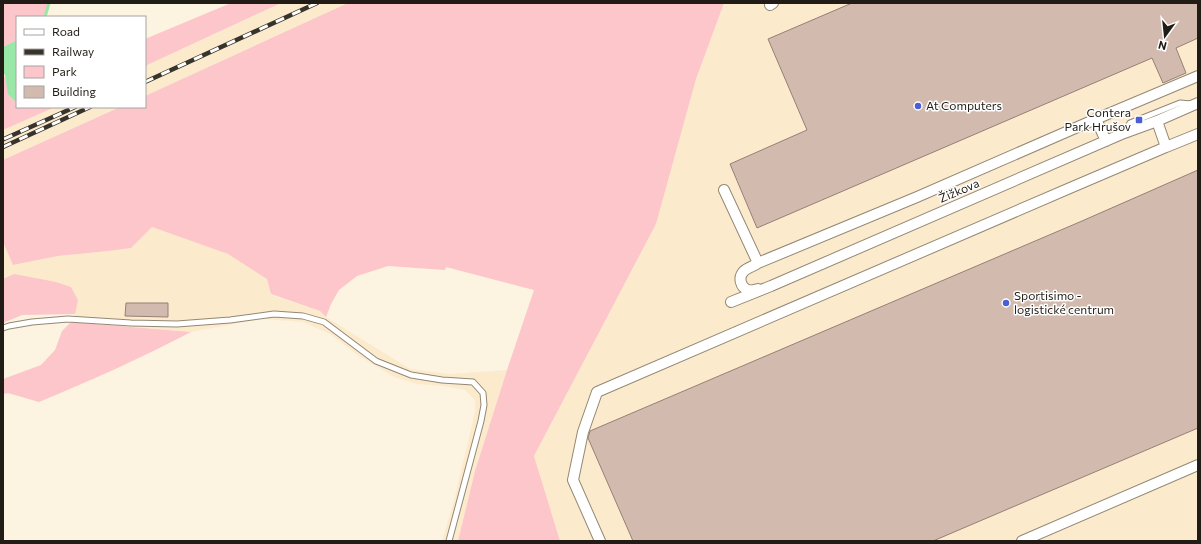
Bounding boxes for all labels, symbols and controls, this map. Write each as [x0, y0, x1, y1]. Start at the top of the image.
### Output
legend [16, 16, 146, 108]
north arrow [1145, 16, 1185, 56]
text: Road [52, 24, 80, 38]
text: N [1157, 39, 1168, 53]
text: Railway [52, 44, 94, 58]
text: Park [52, 64, 78, 78]
text: Building [52, 84, 96, 98]
place label: At Computers [926, 98, 1002, 112]
marker: At Computers [913, 101, 923, 111]
place label: Contera Park Hrušov [1065, 105, 1131, 133]
marker: Contera Park Hrušov [1134, 115, 1144, 125]
street label: Žižkova [936, 175, 981, 205]
place label: Sportisimo - logistické centrum [1014, 288, 1114, 316]
marker: Sportisimo - logistické centrum [1001, 298, 1011, 308]

